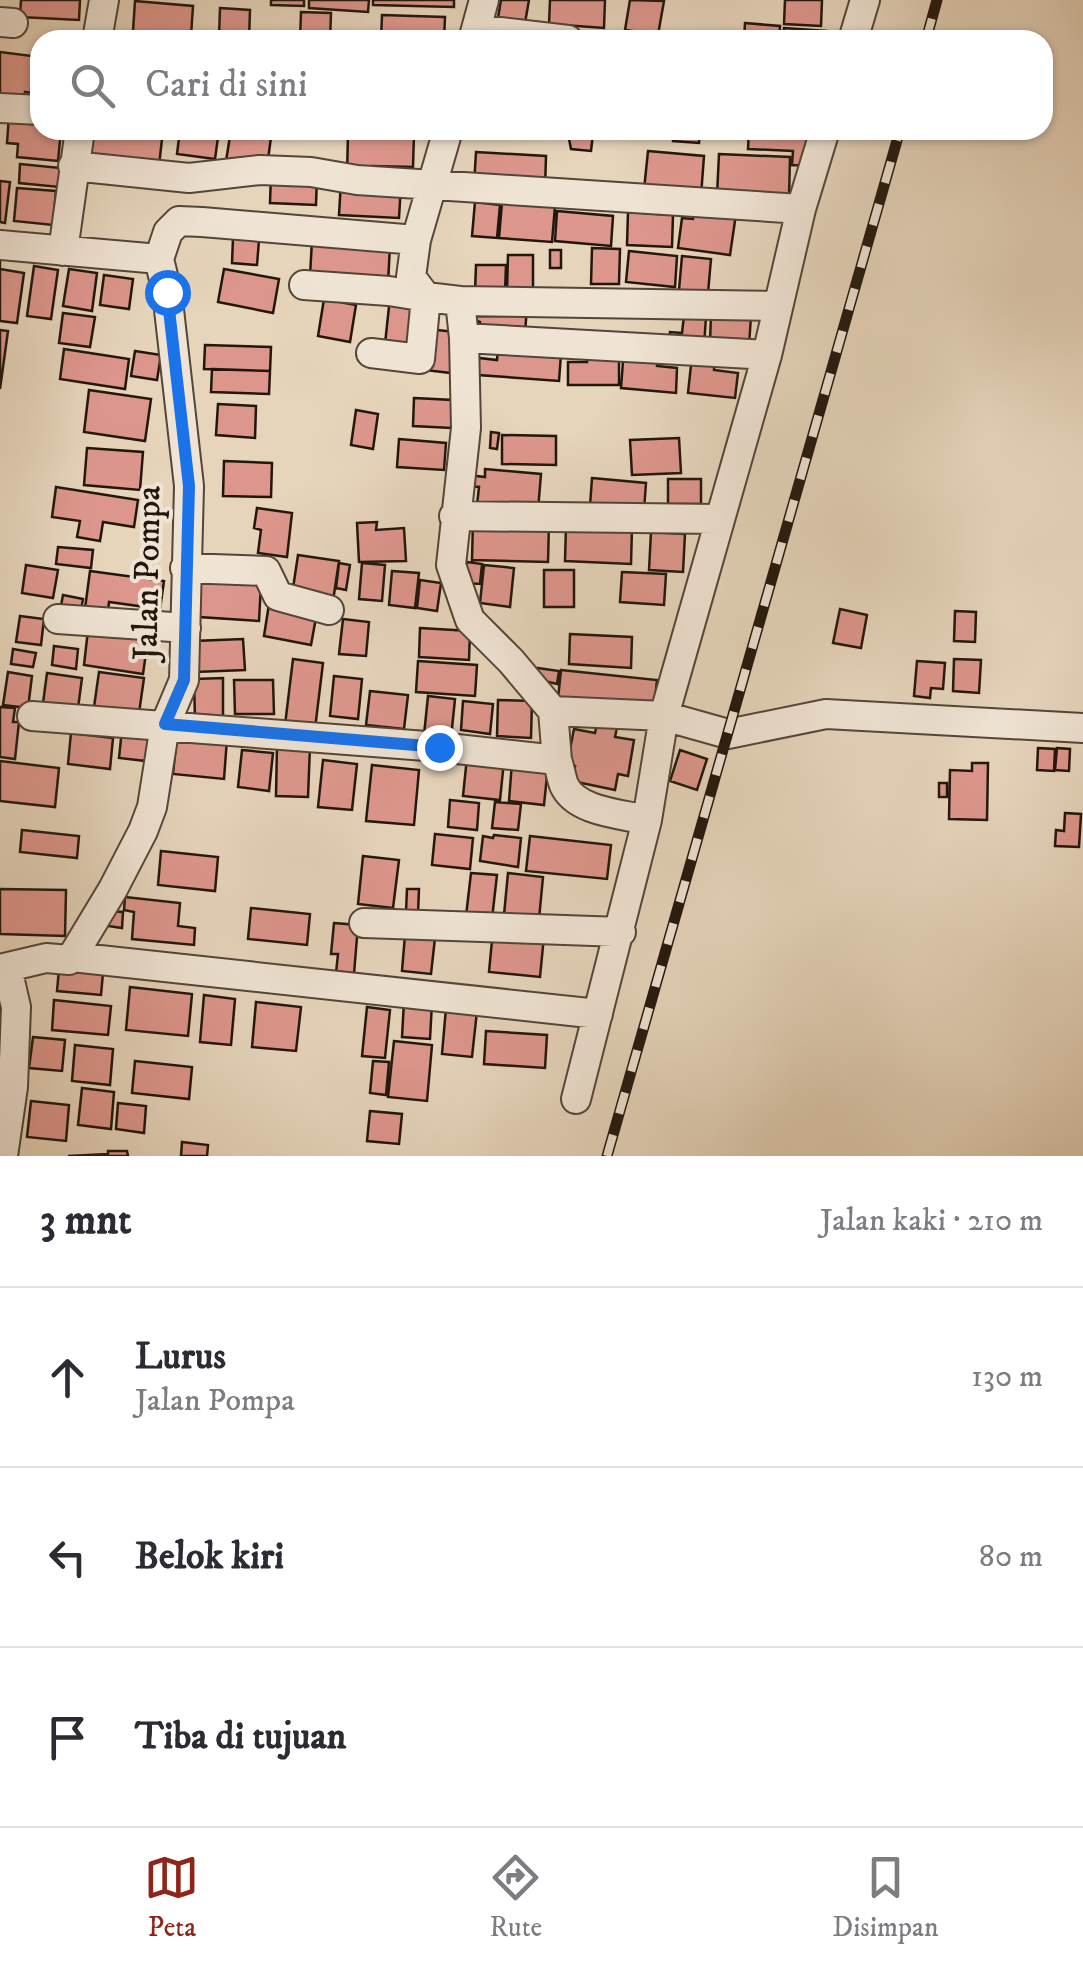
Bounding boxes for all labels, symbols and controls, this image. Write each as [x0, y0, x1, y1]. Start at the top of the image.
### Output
search box [30, 30, 1053, 140]
icon: search [65, 58, 120, 113]
text: Cari di sini [145, 61, 308, 109]
route start [145, 270, 191, 316]
street label: Jalan Pompa [124, 485, 172, 664]
route end [417, 725, 463, 771]
text: 3 mnt [40, 1195, 131, 1247]
text: Jalan kaki · 210 m [820, 1201, 1043, 1241]
text: Lurus [135, 1333, 226, 1381]
icon: ahead [40, 1350, 95, 1405]
text: 130 m [971, 1357, 1043, 1397]
text: Jalan Pompa [135, 1381, 295, 1421]
icon: left [40, 1530, 95, 1585]
text: Belok kiri [135, 1533, 284, 1581]
text: 80 m [979, 1537, 1043, 1577]
icon: arrive [40, 1710, 95, 1765]
text: Tiba di tujuan [135, 1713, 346, 1761]
tab: Peta [144, 1850, 199, 1945]
tab: Rute [488, 1850, 543, 1945]
tab: Disimpan [832, 1850, 939, 1945]

